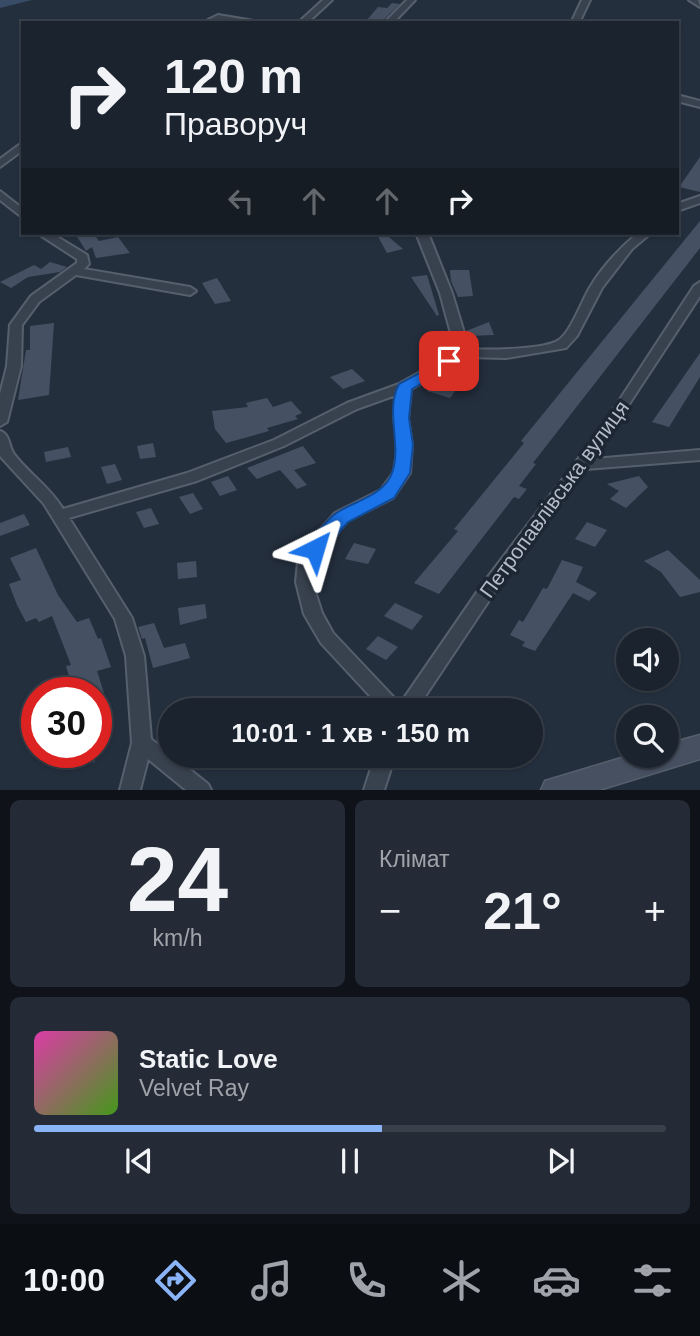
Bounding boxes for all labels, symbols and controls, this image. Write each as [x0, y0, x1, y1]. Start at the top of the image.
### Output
icon: right [49, 49, 140, 140]
text: 120 m [164, 49, 303, 103]
text: Праворуч [164, 106, 307, 142]
icon: left [222, 182, 260, 220]
icon: ahead [295, 182, 333, 220]
icon: ahead [368, 182, 406, 220]
icon: right [441, 182, 479, 220]
pin [419, 331, 479, 391]
icon: arrive [430, 342, 468, 380]
street label: Петропавлівська вулиця [475, 396, 633, 602]
position arrow [278, 512, 352, 586]
map controls [616, 628, 679, 768]
button: sound [616, 628, 679, 691]
speed limit sign: 30 [21, 677, 112, 768]
button: search [616, 705, 679, 768]
text: 10:01 · 1 хв · 150 m [231, 718, 470, 748]
text: 24 [127, 829, 228, 930]
text: Клімат [379, 846, 450, 872]
text: 21° [483, 882, 562, 940]
text: − [379, 890, 401, 932]
text: + [644, 890, 666, 932]
text: km/h [153, 925, 202, 951]
text: Static Love [139, 1044, 278, 1074]
text: Velvet Ray [139, 1075, 249, 1101]
icon: previous [120, 1142, 158, 1180]
icon: pause [331, 1142, 369, 1180]
icon: next [542, 1142, 580, 1180]
icon: directions [151, 1256, 200, 1305]
icon: music [247, 1256, 296, 1305]
icon: phone [342, 1256, 391, 1305]
icon: climate [437, 1256, 486, 1305]
icon: car [532, 1256, 581, 1305]
icon: filters [628, 1256, 677, 1305]
text: 10:00 [23, 1262, 105, 1298]

